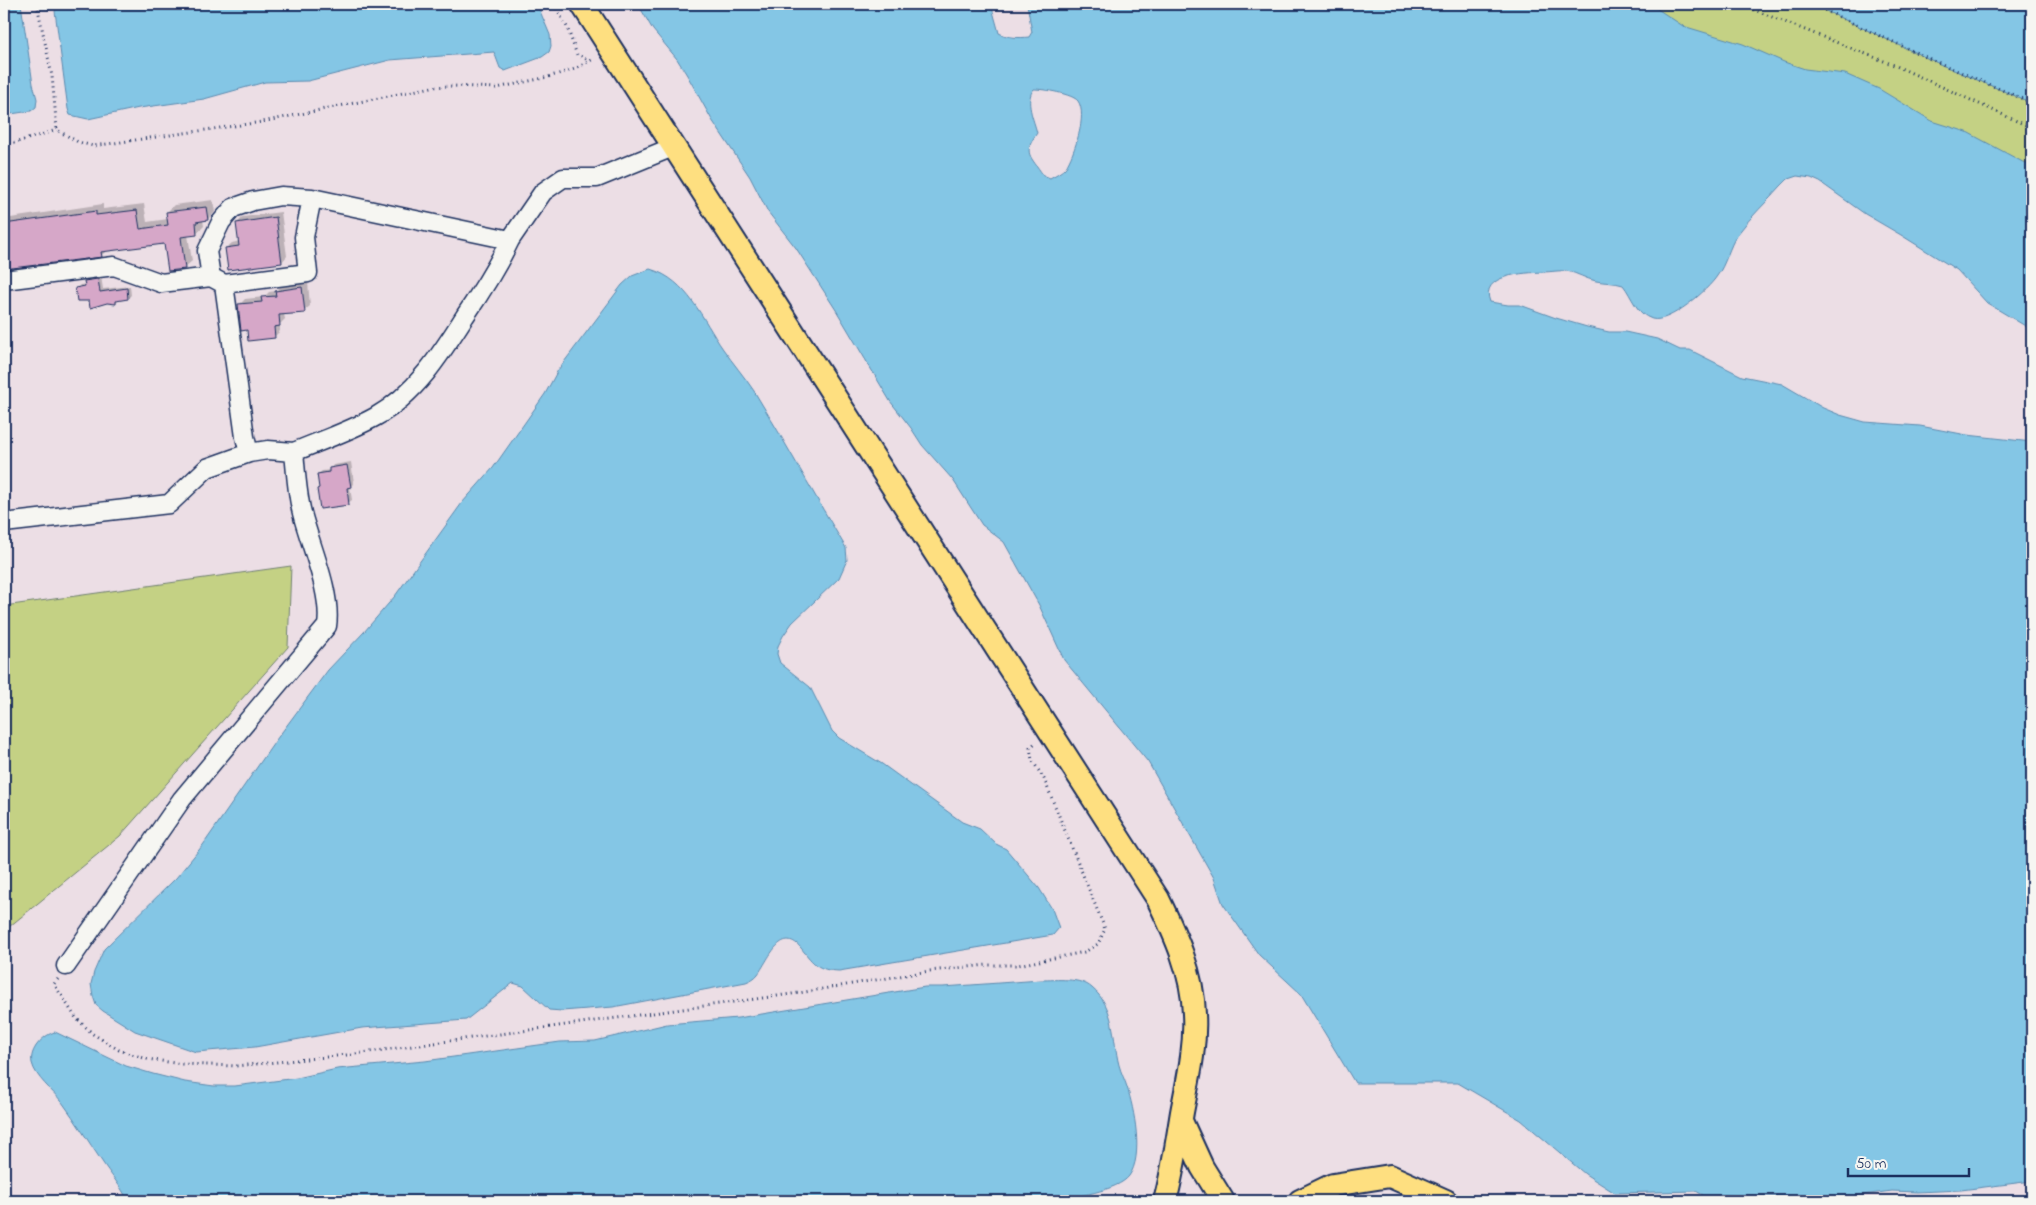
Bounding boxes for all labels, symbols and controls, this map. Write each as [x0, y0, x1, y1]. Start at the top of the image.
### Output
scale bar [1848, 1145, 1970, 1177]
text: 50 m [1856, 1153, 1887, 1175]

